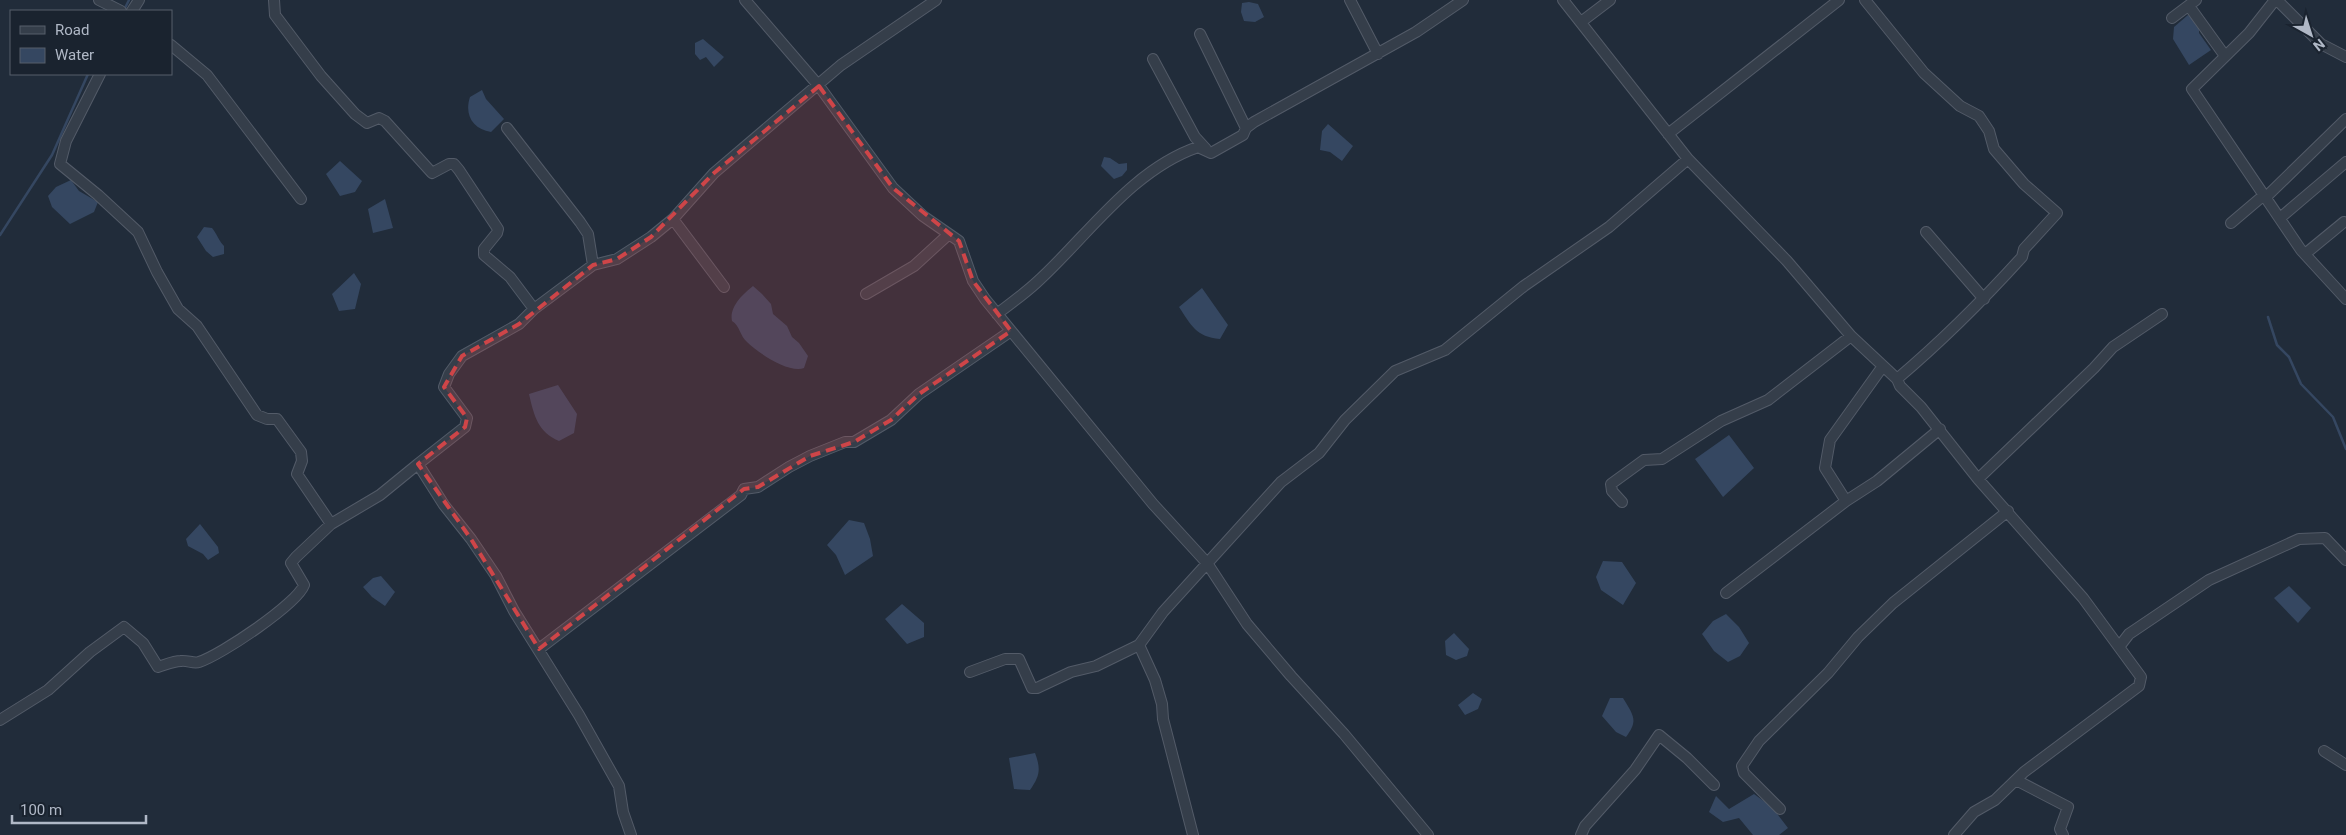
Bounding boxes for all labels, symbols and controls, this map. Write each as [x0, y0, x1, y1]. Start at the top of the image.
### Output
legend [10, 10, 172, 75]
north arrow [2286, 10, 2336, 60]
text: Road [55, 21, 89, 39]
text: N [2310, 36, 2328, 54]
text: Water [55, 46, 94, 64]
scale bar [12, 792, 146, 824]
text: 100 m [20, 801, 62, 819]

